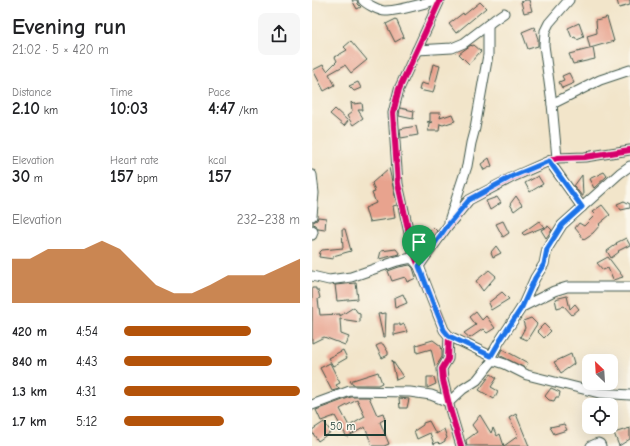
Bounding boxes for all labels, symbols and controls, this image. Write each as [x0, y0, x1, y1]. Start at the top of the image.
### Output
button: share [258, 13, 300, 55]
text: Evening run [12, 14, 126, 40]
text: 21:02 · 5 × 420 m [12, 42, 109, 57]
text: Distance [12, 86, 51, 99]
text: Time [110, 86, 133, 99]
text: Pace [208, 86, 230, 99]
text: 2.10 [12, 99, 40, 118]
text: 10:03 [110, 99, 148, 118]
text: 4:47 [208, 99, 235, 118]
text: km [40, 104, 58, 117]
text: /km [235, 104, 258, 117]
text: Elevation [12, 154, 54, 167]
text: Heart rate [110, 154, 159, 167]
text: kcal [208, 154, 226, 167]
text: 30 [12, 167, 30, 186]
text: 157 [110, 167, 133, 186]
text: 157 [208, 167, 231, 186]
text: m [30, 172, 43, 185]
text: bpm [133, 172, 158, 185]
text: Elevation [12, 212, 62, 227]
text: 232–238 m [237, 212, 300, 227]
pin [402, 225, 436, 266]
icon: arrive [408, 231, 430, 253]
text: 420 m [12, 324, 47, 339]
text: 4:54 [76, 324, 98, 339]
text: 840 m [12, 354, 47, 369]
text: 4:43 [76, 354, 98, 369]
north arrow [582, 354, 618, 390]
map controls [582, 354, 618, 434]
text: 1.3 km [12, 384, 47, 399]
text: 4:31 [76, 384, 96, 399]
button: locate [582, 398, 618, 434]
text: 1.7 km [12, 414, 47, 429]
text: 5:12 [76, 414, 97, 429]
scale bar [324, 418, 386, 437]
text: 50 m [330, 420, 355, 433]

